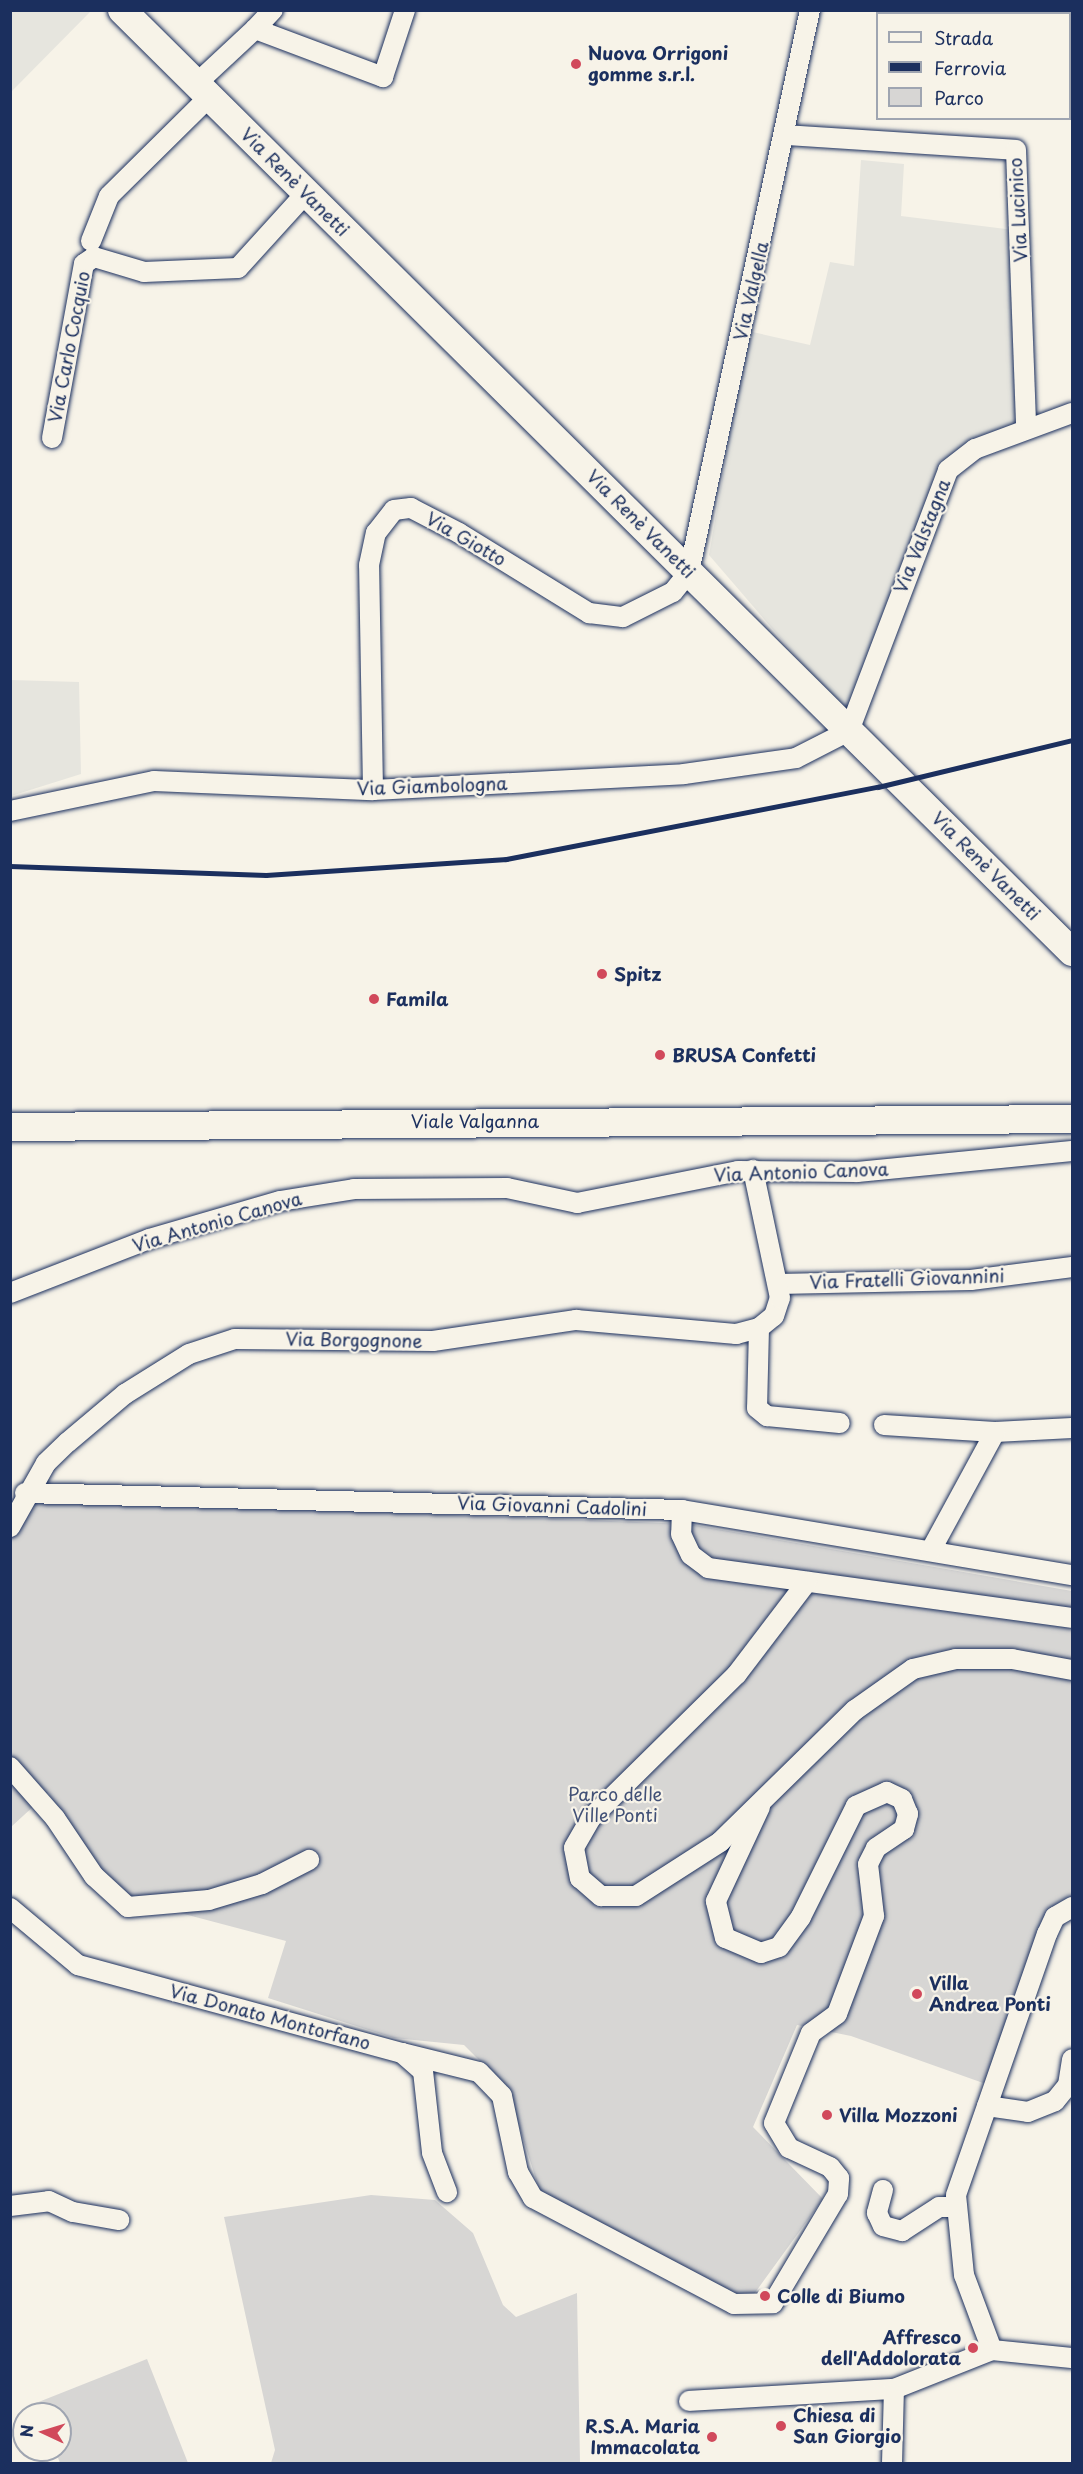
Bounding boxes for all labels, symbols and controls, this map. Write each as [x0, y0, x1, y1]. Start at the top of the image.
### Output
legend [876, 12, 1071, 120]
text: Strada [934, 24, 993, 51]
place label: Nuova Orrigoni gomme s.r.l. [588, 43, 727, 86]
text: Ferrovia [934, 54, 1006, 81]
marker: Nuova Orrigoni gomme s.r.l. [569, 57, 583, 71]
text: Parco [934, 84, 984, 111]
street label: Via Renè Vanetti [236, 123, 354, 241]
street label: Via Lucinico [1004, 158, 1032, 262]
street label: Via Valgella [729, 240, 773, 342]
street label: Via Carlo Cocquio [44, 269, 94, 425]
street label: Via Renè Vanetti [582, 465, 700, 583]
street label: Via Valstagna [889, 476, 955, 596]
street label: Via Giotto [422, 507, 510, 571]
street label: Via Giambologna [357, 773, 507, 799]
street label: Via Renè Vanetti [927, 807, 1045, 925]
place label: Spitz [614, 963, 662, 985]
marker: Spitz [595, 967, 609, 981]
place label: Famila [386, 988, 448, 1010]
marker: Famila [367, 992, 381, 1006]
place label: BRUSA Confetti [672, 1044, 815, 1066]
marker: BRUSA Confetti [653, 1048, 667, 1062]
street label: Viale Valganna [410, 1110, 540, 1132]
street label: Via Antonio Canova [714, 1158, 888, 1186]
street label: Via Antonio Canova [130, 1188, 304, 1256]
street label: Via Fratelli Giovannini [809, 1265, 1005, 1293]
street label: Via Borgognone [285, 1328, 423, 1352]
street label: Via Giovanni Cadolini [457, 1492, 647, 1520]
park label: Parco delle Ville Ponti [568, 1784, 662, 1826]
place label: Villa Andrea Ponti [929, 1973, 1051, 2016]
street label: Via Donato Montorfano [167, 1980, 373, 2054]
marker: Villa Andrea Ponti [910, 1987, 924, 2001]
place label: Villa Mozzoni [839, 2104, 958, 2126]
marker: Villa Mozzoni [820, 2108, 834, 2122]
place label: Colle di Biumo [777, 2285, 906, 2307]
marker: Colle di Biumo [758, 2289, 772, 2303]
place label: Affresco dell'Addolorata [821, 2327, 961, 2370]
marker: Affresco dell'Addolorata [966, 2341, 980, 2355]
north arrow [12, 2402, 72, 2462]
place label: Chiesa di San Giorgio [793, 2405, 900, 2448]
place label: R.S.A. Maria Immacolata [585, 2416, 700, 2458]
marker: Chiesa di San Giorgio [774, 2419, 788, 2433]
text: N [14, 2424, 38, 2438]
marker: R.S.A. Maria Immacolata [705, 2430, 719, 2444]

